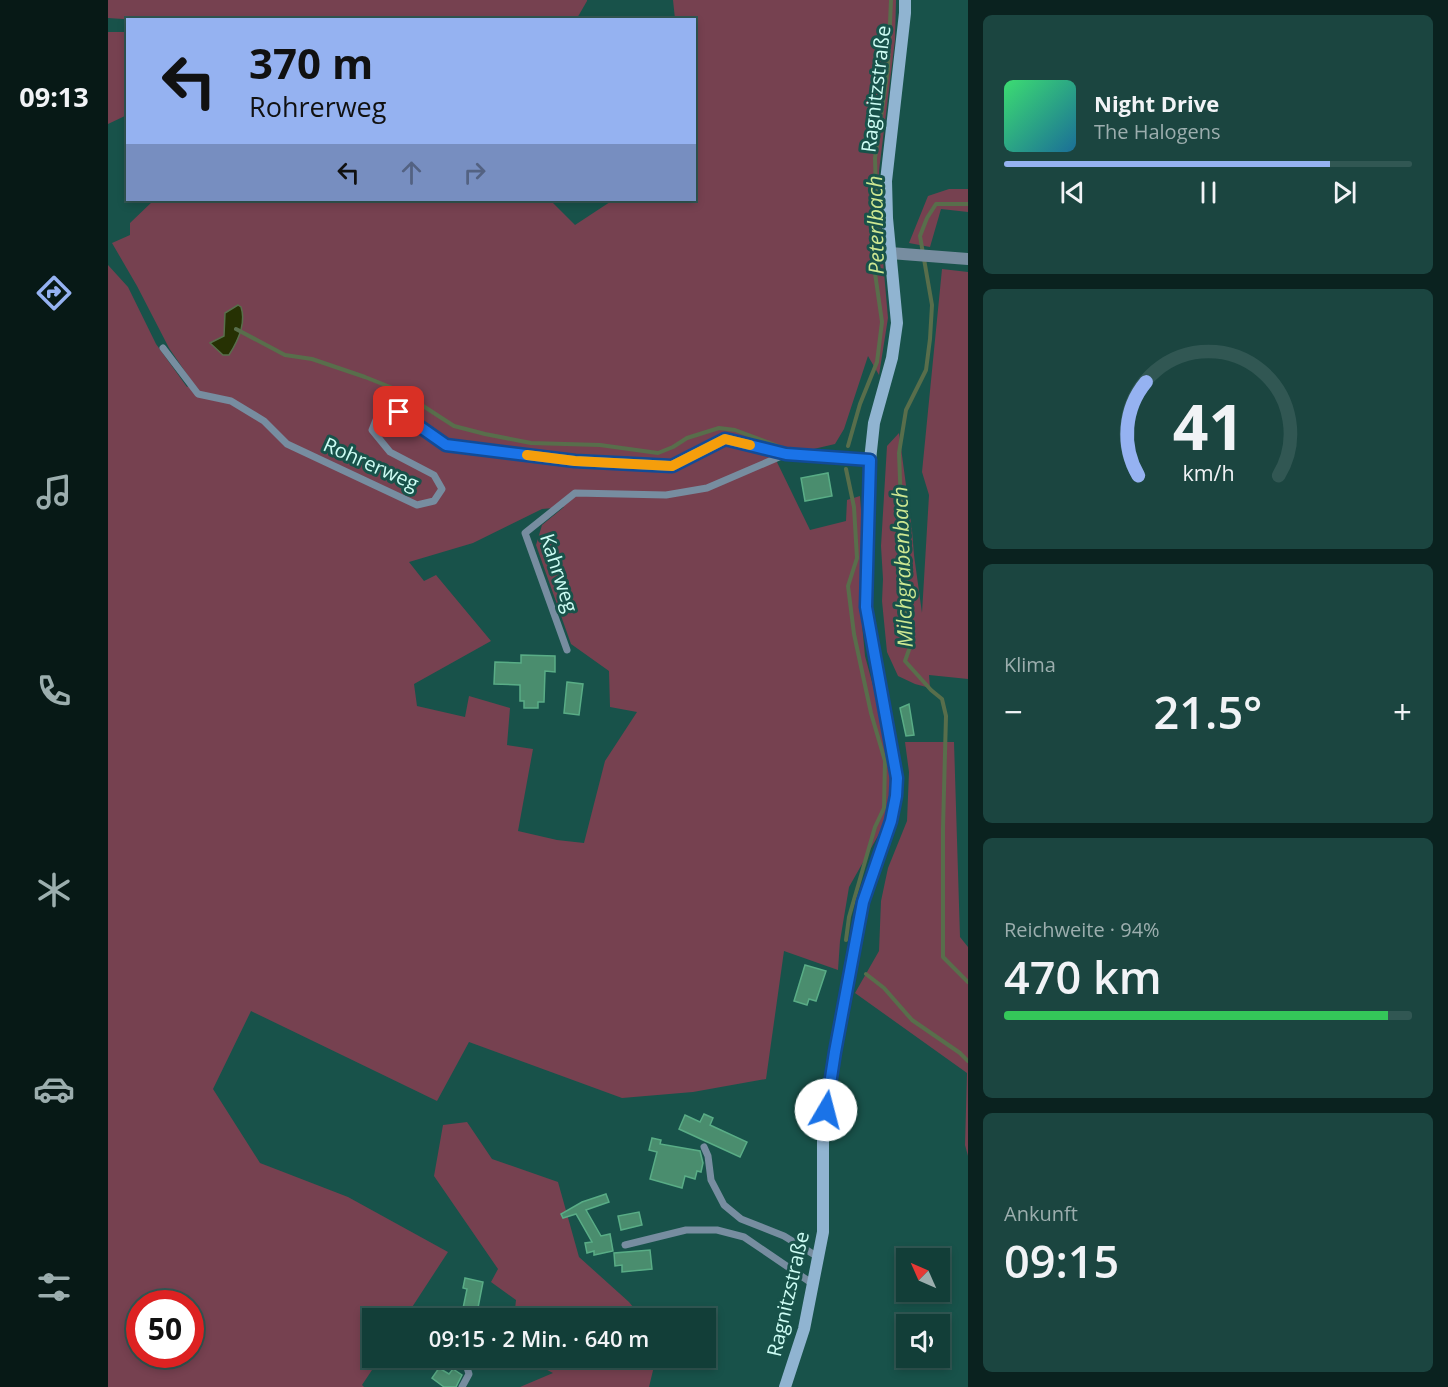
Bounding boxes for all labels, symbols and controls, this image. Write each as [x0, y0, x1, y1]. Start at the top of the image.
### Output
street label: Ragnitzstraße [854, 24, 897, 154]
text: 370 m [249, 34, 373, 91]
icon: left [150, 42, 228, 120]
text: 09:13 [19, 78, 89, 115]
text: Rohrerweg [249, 88, 386, 125]
text: Night Drive [1094, 88, 1219, 118]
text: The Halogens [1094, 118, 1221, 145]
icon: left [332, 156, 365, 189]
icon: ahead [395, 156, 428, 189]
icon: right [458, 156, 491, 189]
water label: Peterlbach [860, 175, 890, 275]
icon: previous [1056, 176, 1089, 209]
icon: pause [1192, 176, 1225, 209]
icon: next [1328, 176, 1361, 209]
icon: directions [33, 272, 75, 314]
text: 41 [1172, 383, 1244, 468]
pin [373, 386, 424, 437]
icon: arrive [382, 395, 415, 428]
street label: Rohrerweg [319, 431, 423, 497]
text: km/h [1182, 459, 1234, 488]
icon: music [33, 471, 75, 513]
water label: Milchgrabenbach [885, 486, 919, 648]
street label: Kahrweg [534, 530, 585, 616]
text: Klima [1004, 651, 1056, 678]
icon: phone [33, 670, 75, 712]
text: 21.5° [1154, 681, 1262, 742]
text: − [1004, 689, 1023, 734]
text: + [1393, 689, 1412, 734]
icon: climate [33, 869, 75, 911]
text: Reichweite · 94% [1004, 916, 1160, 943]
text: 470 km [1004, 946, 1162, 1007]
icon: car [33, 1068, 75, 1110]
position arrow [794, 1078, 858, 1142]
text: Ankunft [1004, 1200, 1078, 1227]
street label: Ragnitzstraße [760, 1229, 815, 1359]
text: 09:15 [1004, 1230, 1119, 1291]
north arrow [896, 1248, 950, 1302]
map controls [896, 1248, 950, 1368]
icon: filters [33, 1266, 75, 1308]
speed limit sign: 50 [126, 1290, 204, 1368]
button: sound [896, 1314, 950, 1368]
text: 09:15 · 2 Min. · 640 m [429, 1323, 649, 1353]

